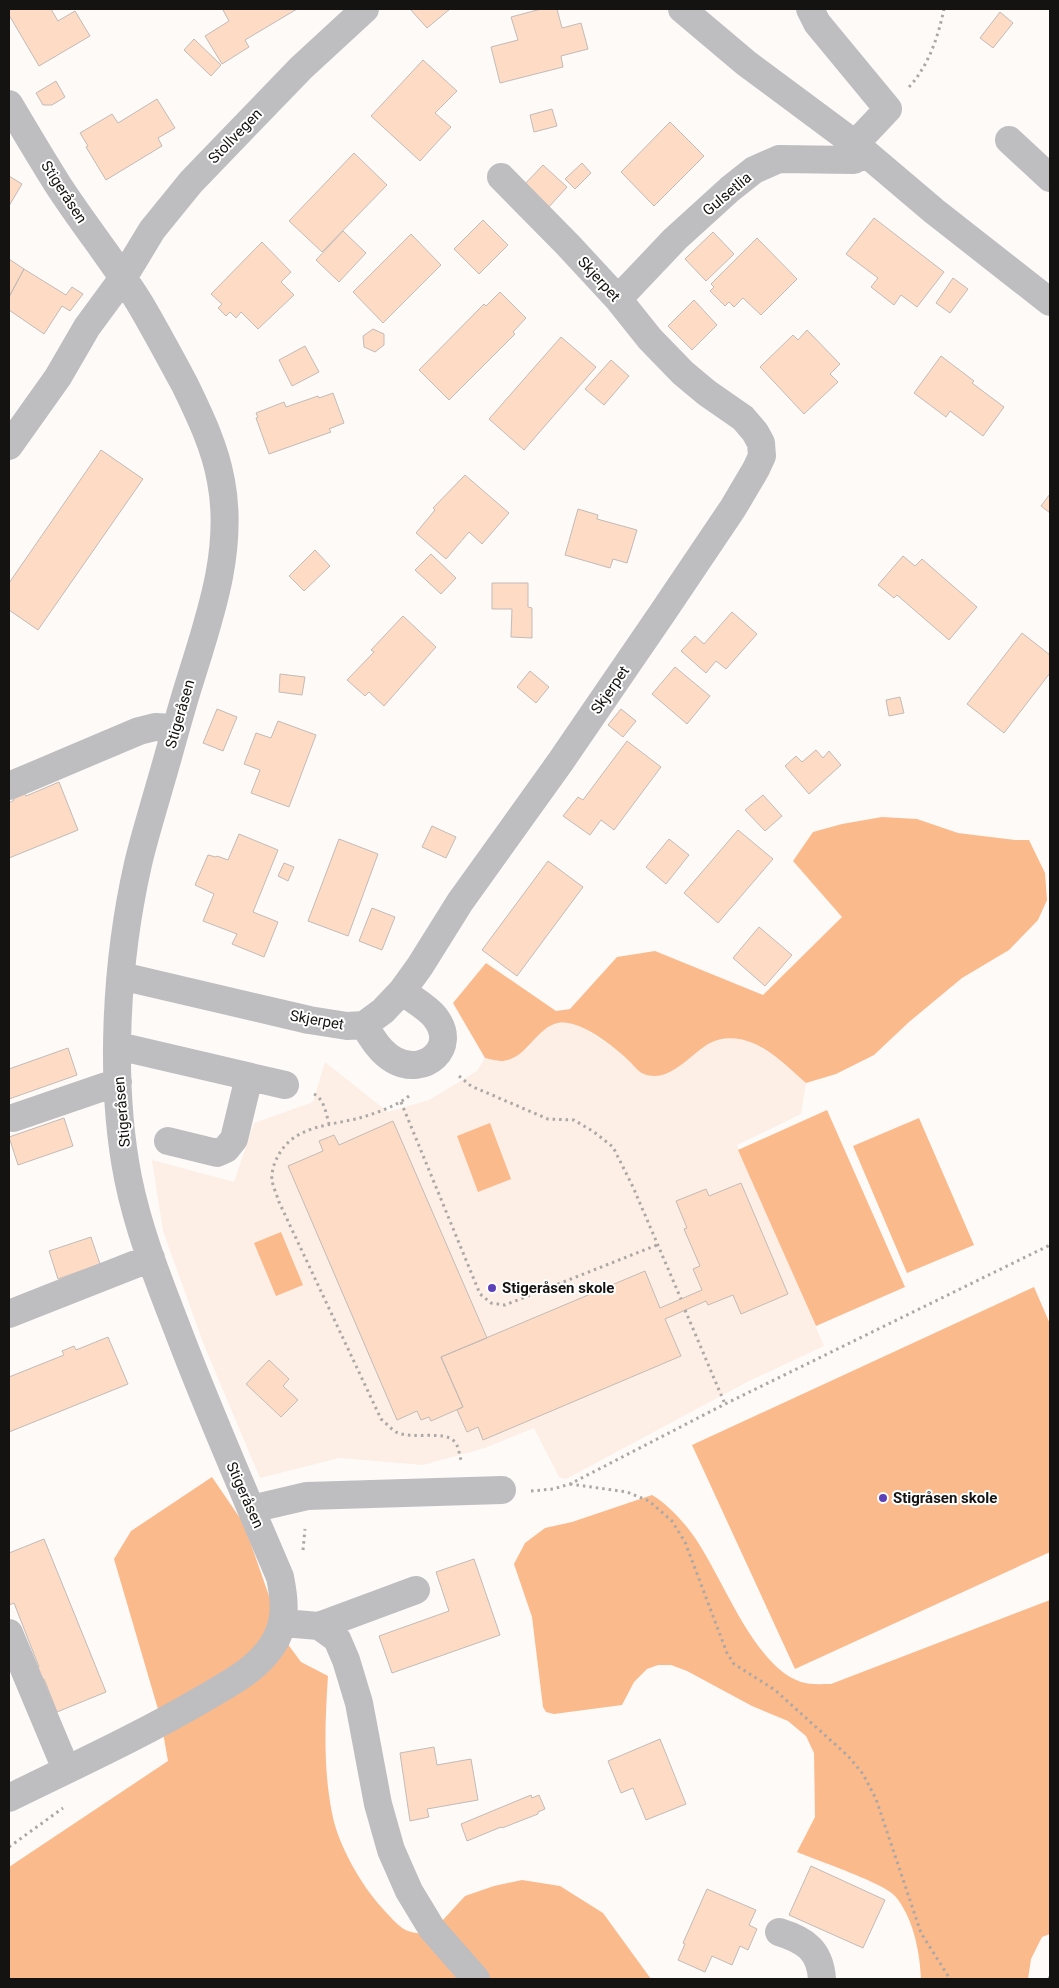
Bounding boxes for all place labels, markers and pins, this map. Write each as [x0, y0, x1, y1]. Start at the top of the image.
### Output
place label: Stigeråsen skole [502, 1279, 614, 1297]
marker: Stigeråsen skole [486, 1282, 498, 1294]
place label: Stigråsen skole [893, 1489, 997, 1507]
marker: Stigråsen skole [877, 1492, 889, 1504]

